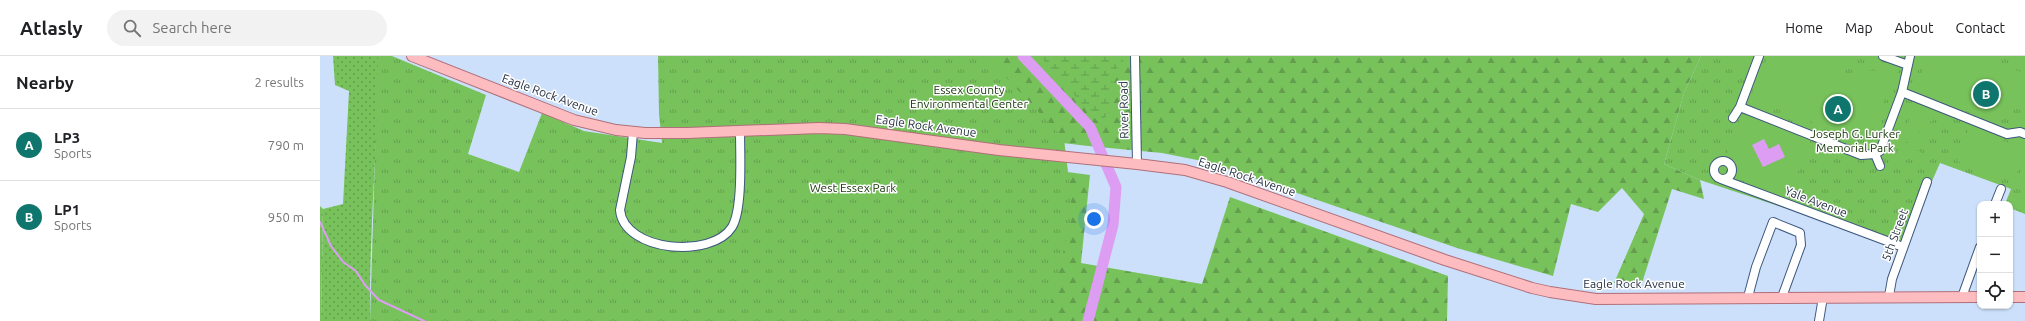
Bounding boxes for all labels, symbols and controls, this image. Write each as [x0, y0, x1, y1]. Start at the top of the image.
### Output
search box [107, 10, 387, 46]
text: Atlasly [20, 17, 83, 39]
icon: search [121, 17, 143, 39]
text: Search here [153, 19, 232, 36]
text: Home [1785, 20, 1823, 36]
text: Map [1845, 20, 1873, 36]
text: About [1895, 20, 1934, 36]
text: Contact [1956, 20, 2005, 36]
street label: Eagle Rock Avenue [500, 71, 600, 118]
text: Nearby [16, 73, 74, 92]
text: 2 results [254, 75, 304, 89]
pin: B [1973, 79, 1999, 109]
street label: River Road [1116, 81, 1131, 139]
park label: Essex County Environmental Center [910, 83, 1028, 110]
pin: A [1825, 94, 1851, 124]
street label: Eagle Rock Avenue [875, 112, 977, 139]
park label: Joseph G. Lurker Memorial Park [1810, 127, 1900, 154]
text: LP3 [54, 129, 80, 146]
text: A [24, 138, 34, 152]
text: 790 m [268, 138, 304, 152]
text: Sports [54, 146, 92, 160]
street label: Eagle Rock Avenue [1197, 155, 1297, 198]
park label: West Essex Park [810, 181, 896, 194]
street label: Yale Avenue [1783, 184, 1849, 219]
text: LP1 [54, 201, 80, 218]
map controls [1977, 201, 2013, 309]
button: + [1977, 201, 2013, 237]
street label: 5th Street [1879, 207, 1910, 263]
your location [1084, 209, 1104, 229]
text: B [25, 210, 33, 224]
text: 950 m [268, 210, 304, 224]
text: Sports [54, 218, 92, 232]
button: − [1977, 237, 2013, 273]
button: locate [1977, 273, 2013, 309]
street label: Eagle Rock Avenue [1583, 277, 1685, 290]

